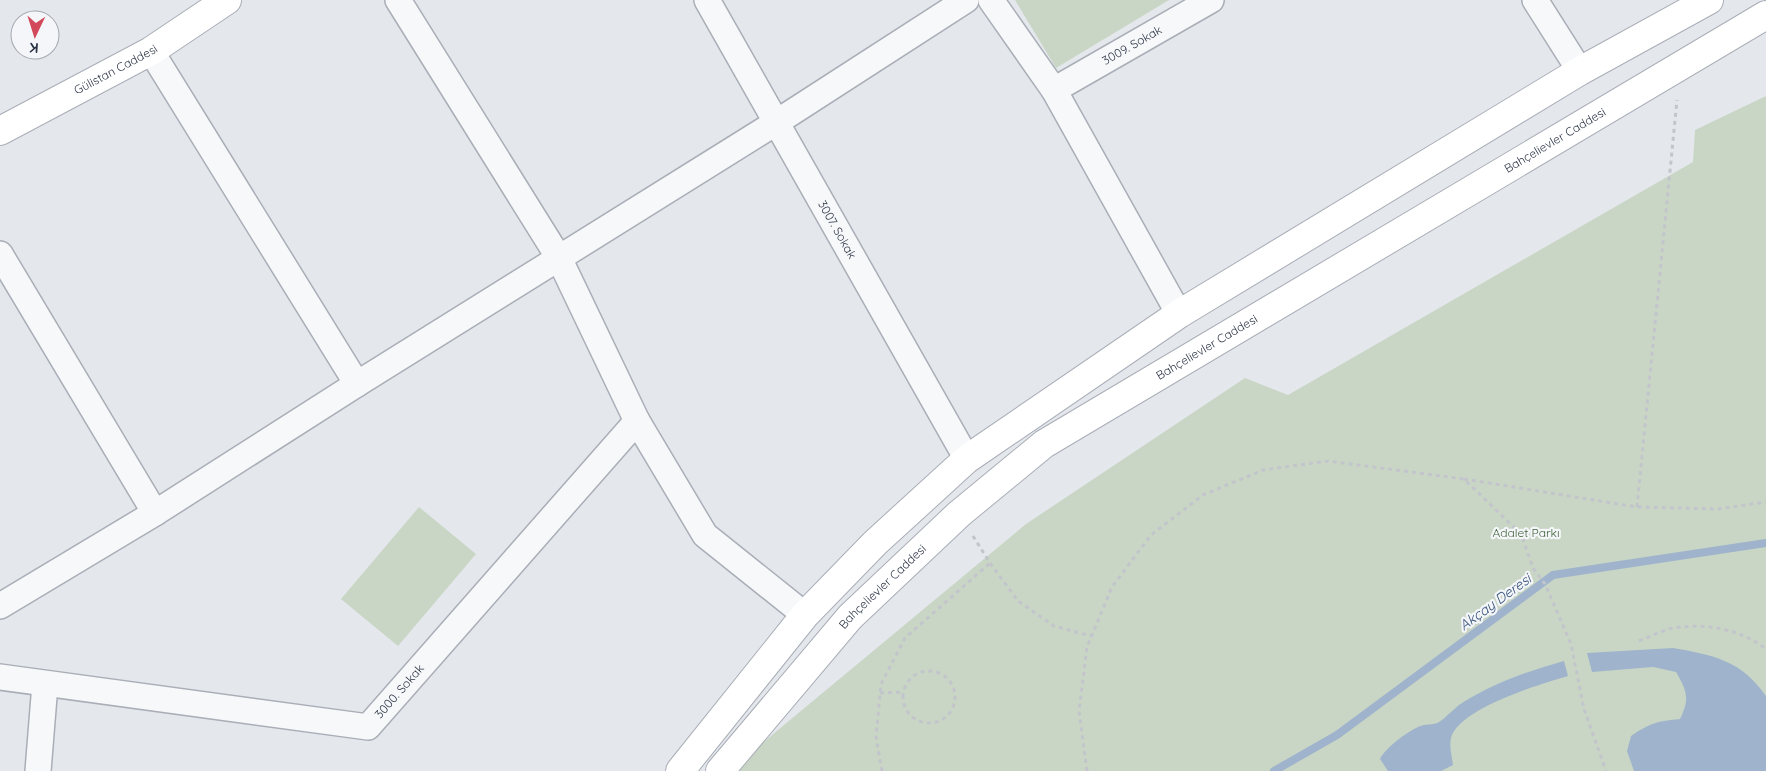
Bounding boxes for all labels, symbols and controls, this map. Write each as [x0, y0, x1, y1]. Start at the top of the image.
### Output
north arrow [10, 10, 60, 60]
street label: 3009. Sokak [1099, 22, 1164, 68]
text: K [29, 39, 39, 57]
street label: Gülistan Caddesi [71, 41, 160, 97]
street label: Bahçelievler Caddesi [1501, 104, 1608, 176]
street label: 3007. Sokak [815, 198, 860, 261]
street label: Bahçelievler Caddesi [1153, 311, 1260, 383]
park label: Adalet Parkı [1492, 525, 1560, 540]
street label: Bahçelievler Caddesi [835, 541, 929, 632]
water label: Akçay Deresi [1455, 569, 1536, 634]
street label: 3000. Sokak [371, 661, 427, 721]

